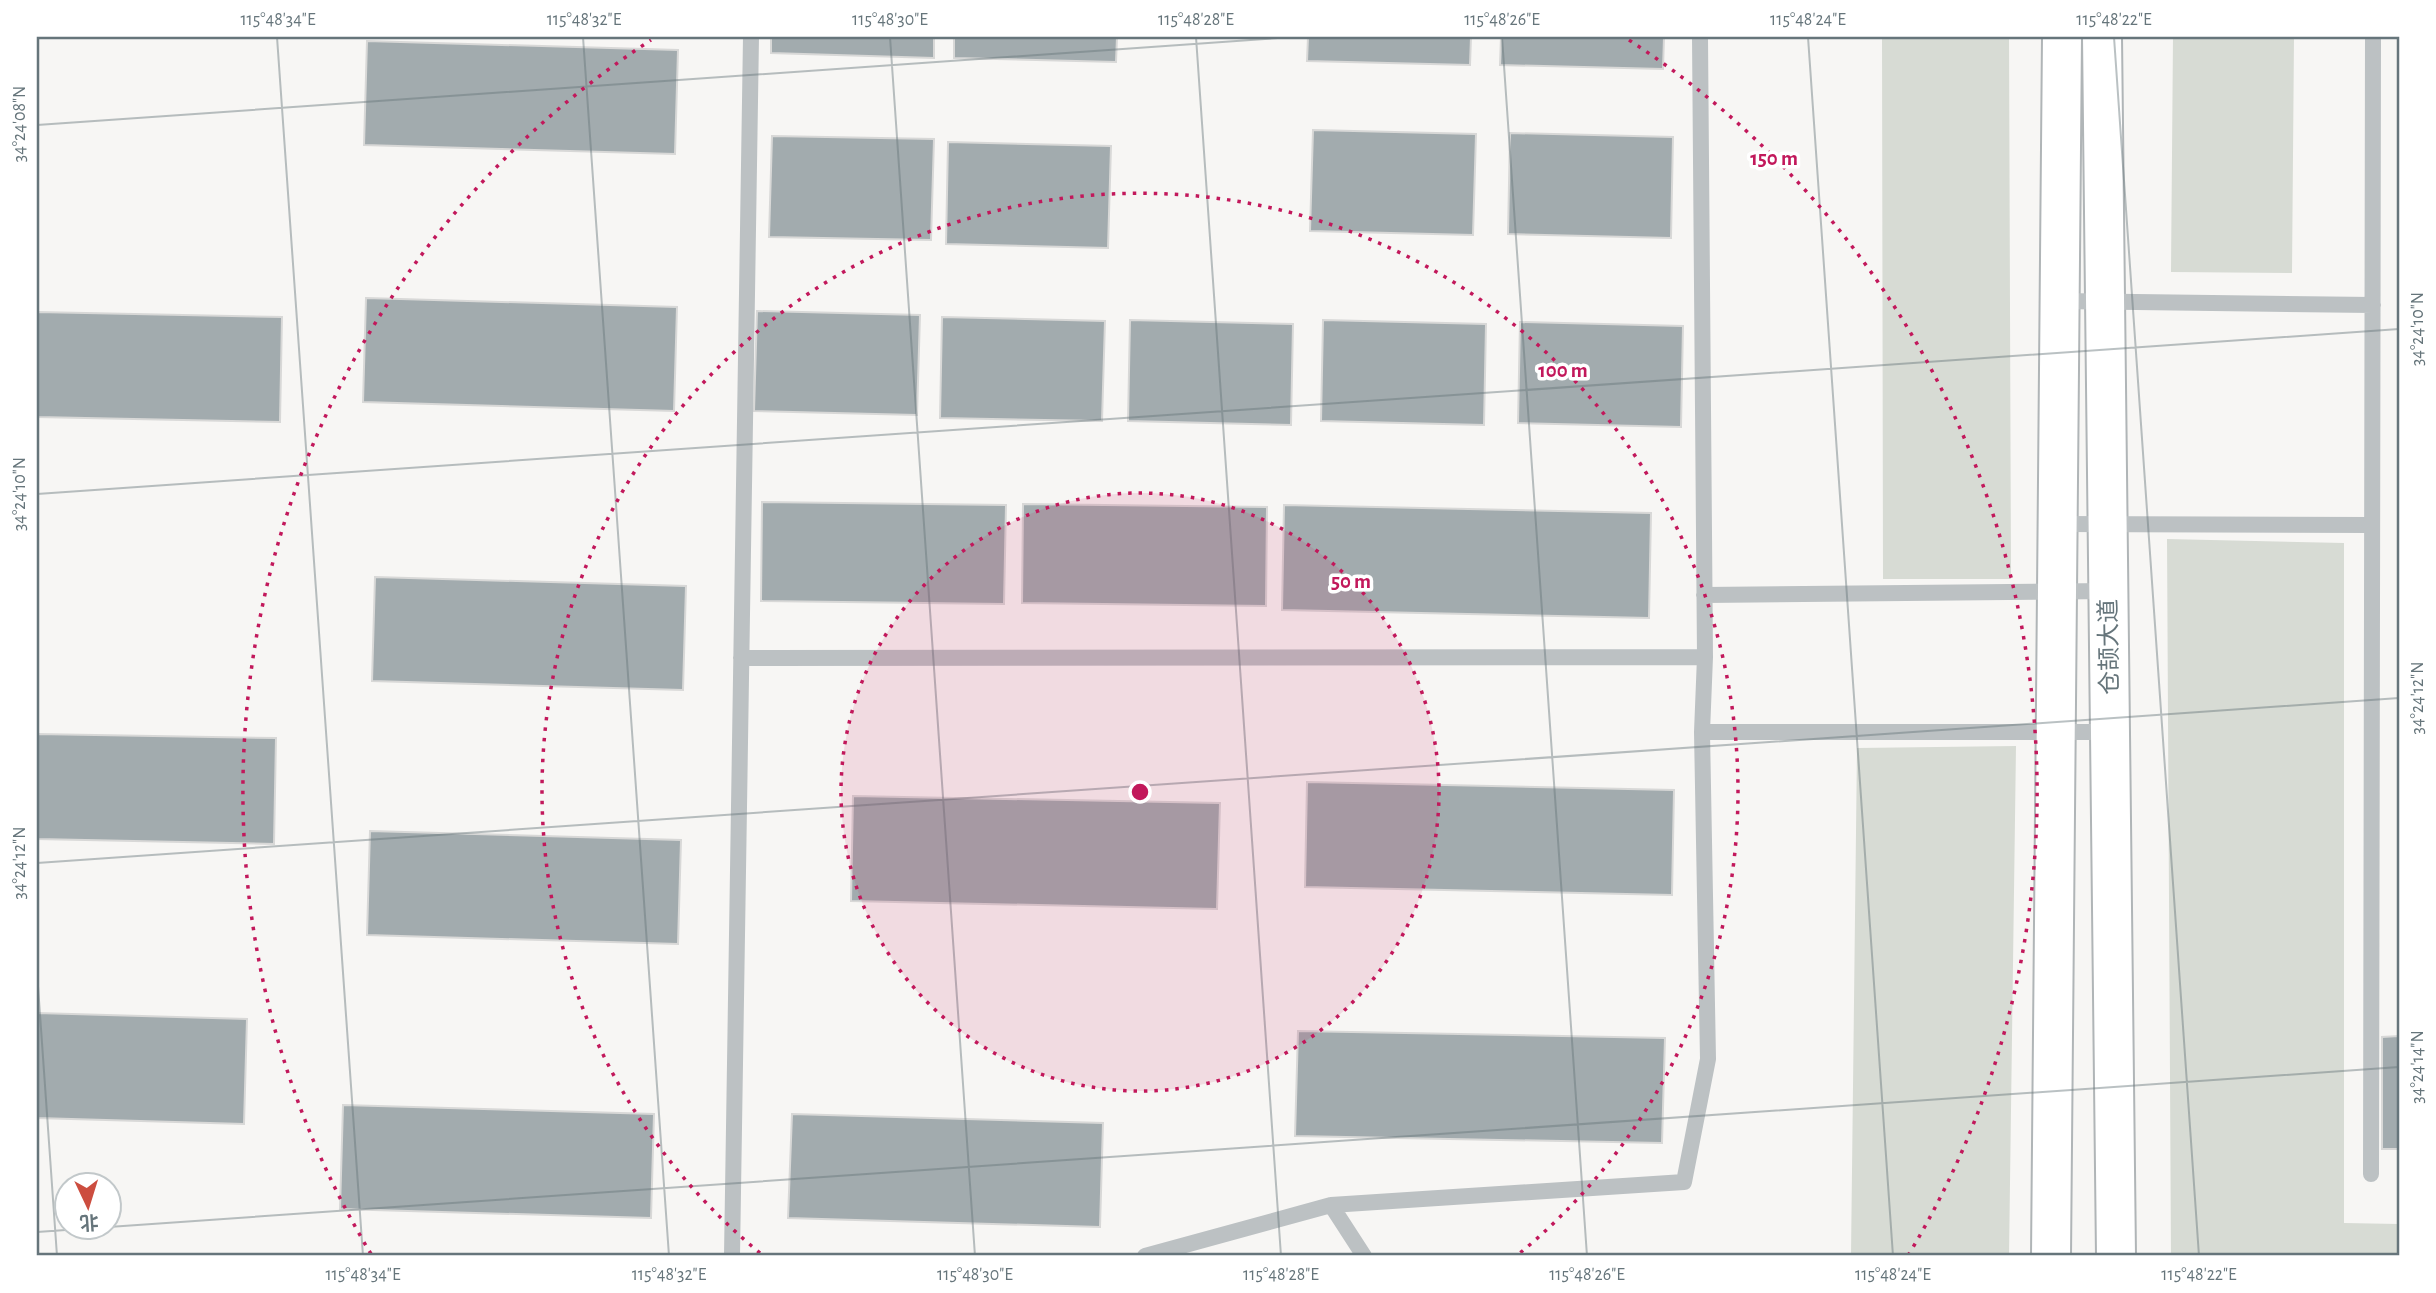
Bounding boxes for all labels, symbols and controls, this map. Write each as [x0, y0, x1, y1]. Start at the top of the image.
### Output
text: 115°48'34"E [240, 11, 316, 29]
text: 115°48'32"E [547, 11, 622, 29]
text: 115°48'30"E [852, 11, 928, 29]
text: 115°48'28"E [1158, 11, 1234, 29]
text: 115°48'26"E [1464, 11, 1540, 29]
text: 115°48'24"E [1770, 11, 1846, 29]
text: 115°48'22"E [2076, 11, 2152, 29]
text: 34°24'08"N [11, 86, 29, 162]
text: 150 m [1750, 148, 1798, 169]
text: 34°24'10"N [2409, 292, 2427, 366]
text: 100 m [1538, 360, 1588, 381]
text: 34°24'10"N [11, 457, 29, 531]
text: 50 m [1331, 571, 1371, 592]
street label: 仓颉大道 [2095, 599, 2123, 695]
text: 34°24'12"N [2409, 662, 2427, 734]
centre of rings [1128, 780, 1152, 804]
text: 34°24'12"N [11, 827, 29, 899]
text: 34°24'14"N [2409, 1030, 2427, 1104]
north arrow [52, 1170, 122, 1240]
text: 北 [79, 1211, 99, 1233]
text: 115°48'34"E [325, 1266, 401, 1284]
text: 115°48'32"E [632, 1266, 707, 1284]
text: 115°48'30"E [937, 1266, 1013, 1284]
text: 115°48'28"E [1243, 1266, 1319, 1284]
text: 115°48'26"E [1549, 1266, 1625, 1284]
text: 115°48'24"E [1855, 1266, 1931, 1284]
text: 115°48'22"E [2161, 1266, 2237, 1284]

